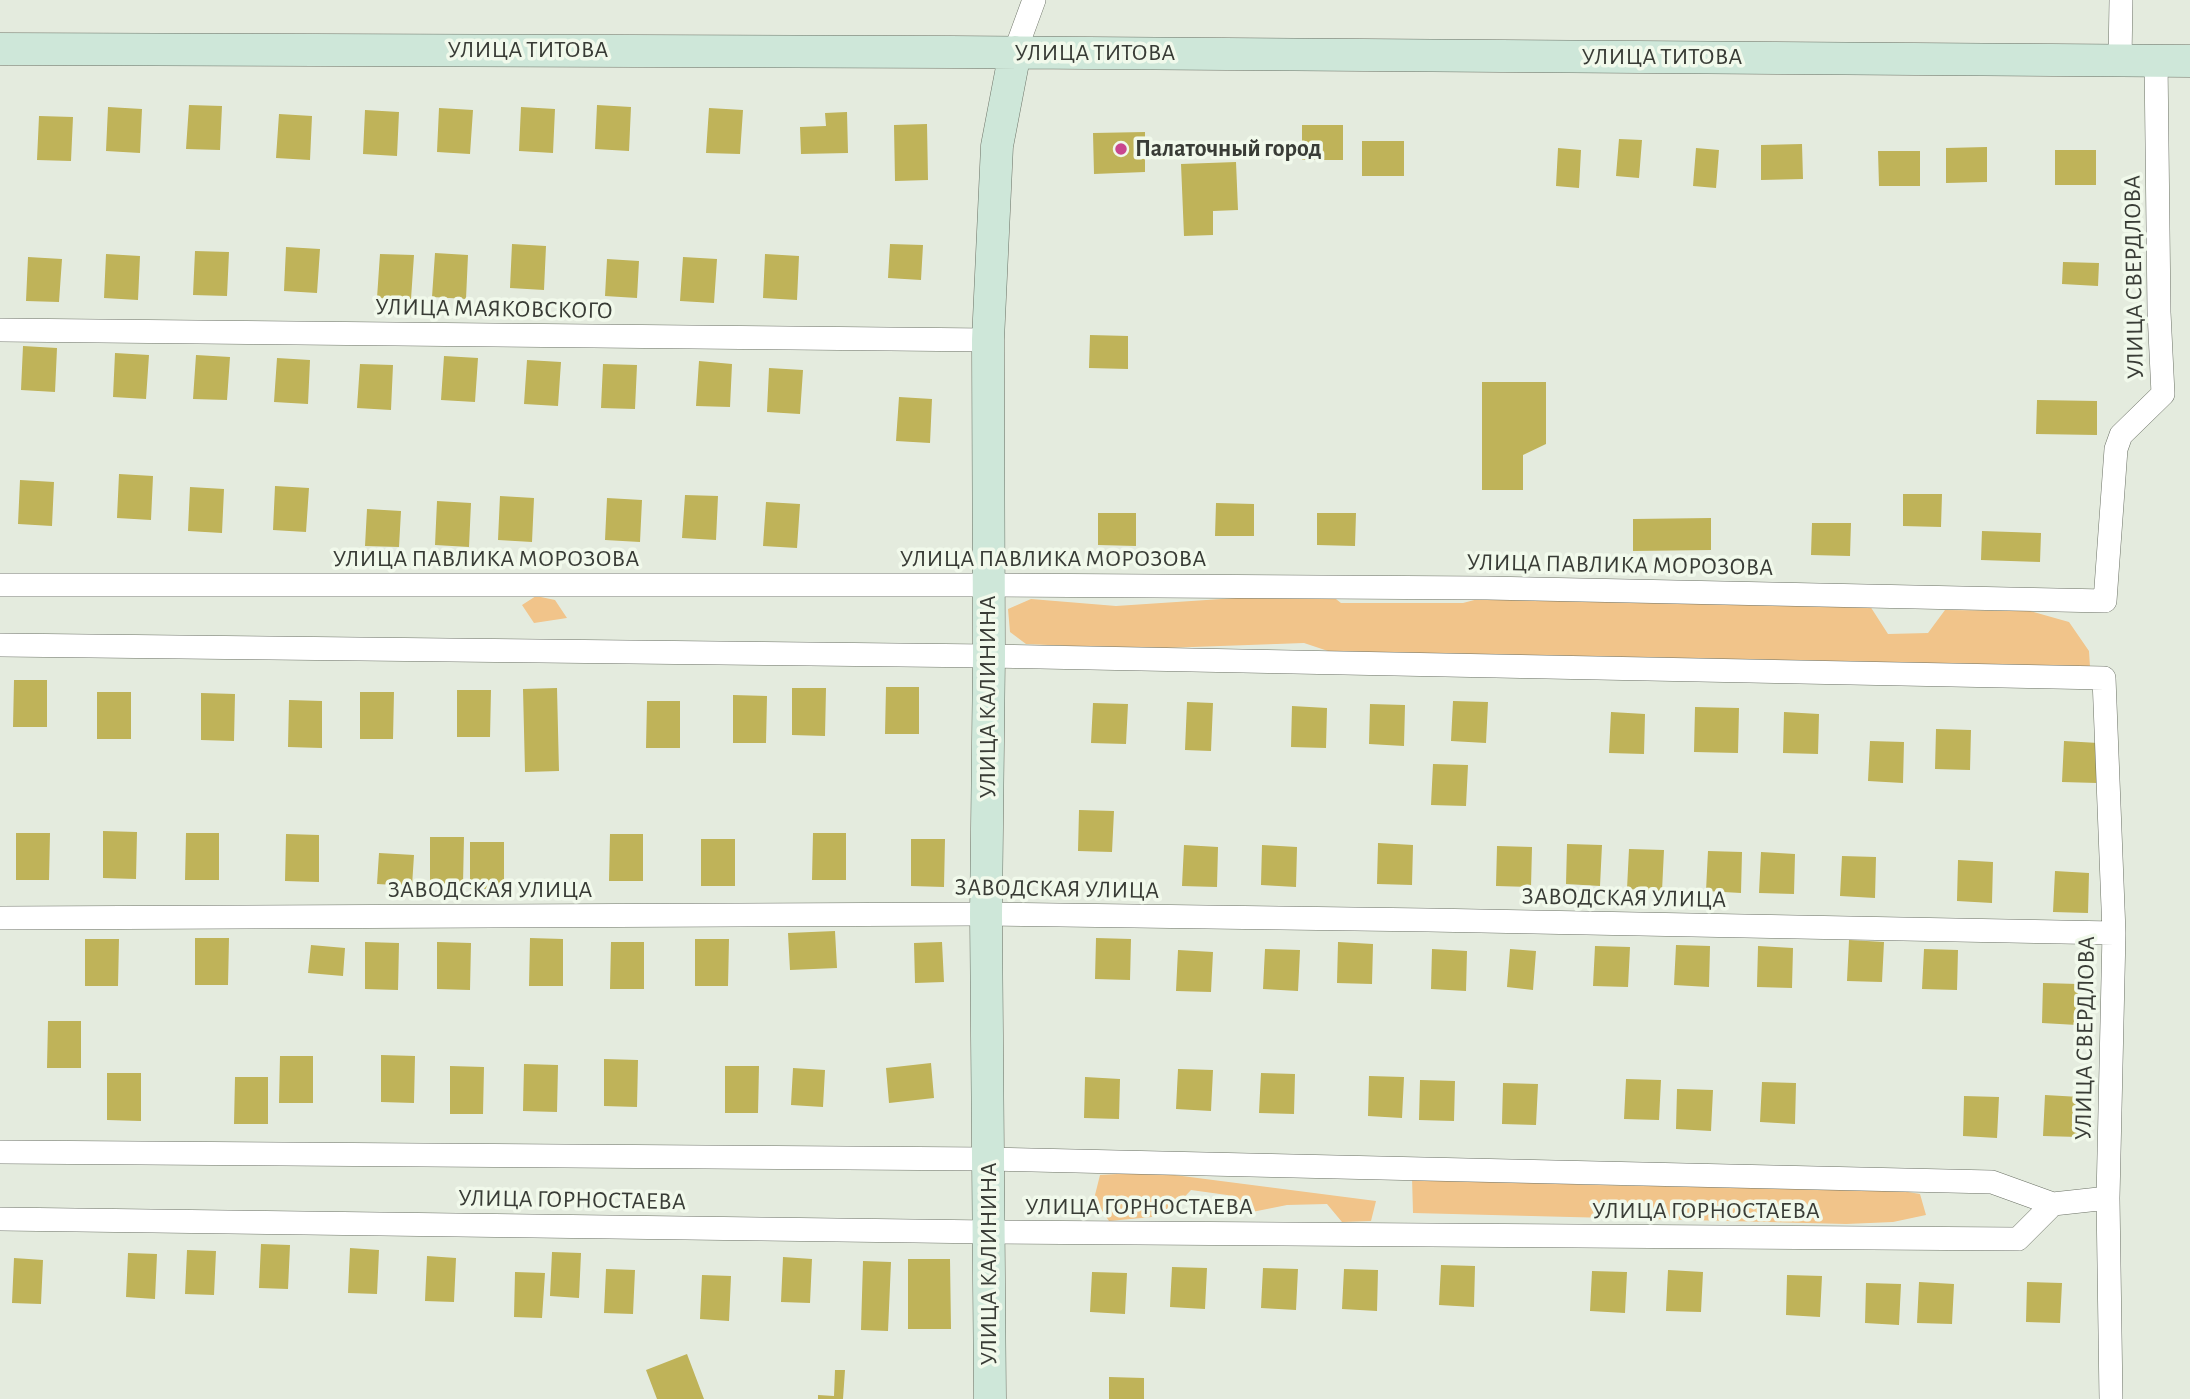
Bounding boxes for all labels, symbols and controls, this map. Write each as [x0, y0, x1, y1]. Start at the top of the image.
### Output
street label: УЛИЦА ТИТОВА [448, 36, 608, 64]
street label: УЛИЦА ТИТОВА [1015, 39, 1175, 67]
street label: УЛИЦА ТИТОВА [1582, 43, 1742, 71]
place label: Палаточный город [1135, 135, 1321, 163]
marker: Палаточный город [1113, 141, 1129, 157]
street label: УЛИЦА СВЕРДЛОВА [2118, 175, 2150, 379]
street label: УЛИЦА МАЯКОВСКОГО [375, 293, 613, 325]
street label: УЛИЦА ПАВЛИКА МОРОЗОВА [333, 545, 639, 573]
street label: УЛИЦА ПАВЛИКА МОРОЗОВА [900, 545, 1206, 573]
street label: УЛИЦА ПАВЛИКА МОРОЗОВА [1466, 548, 1774, 582]
street label: УЛИЦА КАЛИНИНА [974, 595, 1002, 799]
street label: ЗАВОДСКАЯ УЛИЦА [954, 873, 1160, 905]
street label: ЗАВОДСКАЯ УЛИЦА [388, 876, 592, 904]
street label: ЗАВОДСКАЯ УЛИЦА [1521, 882, 1727, 914]
street label: УЛИЦА СВЕРДЛОВА [2069, 936, 2101, 1140]
street label: УЛИЦА КАЛИНИНА [975, 1162, 1003, 1366]
street label: УЛИЦА ГОРНОСТАЕВА [458, 1184, 686, 1216]
street label: УЛИЦА ГОРНОСТАЕВА [1025, 1193, 1253, 1221]
street label: УЛИЦА ГОРНОСТАЕВА [1592, 1197, 1820, 1225]

